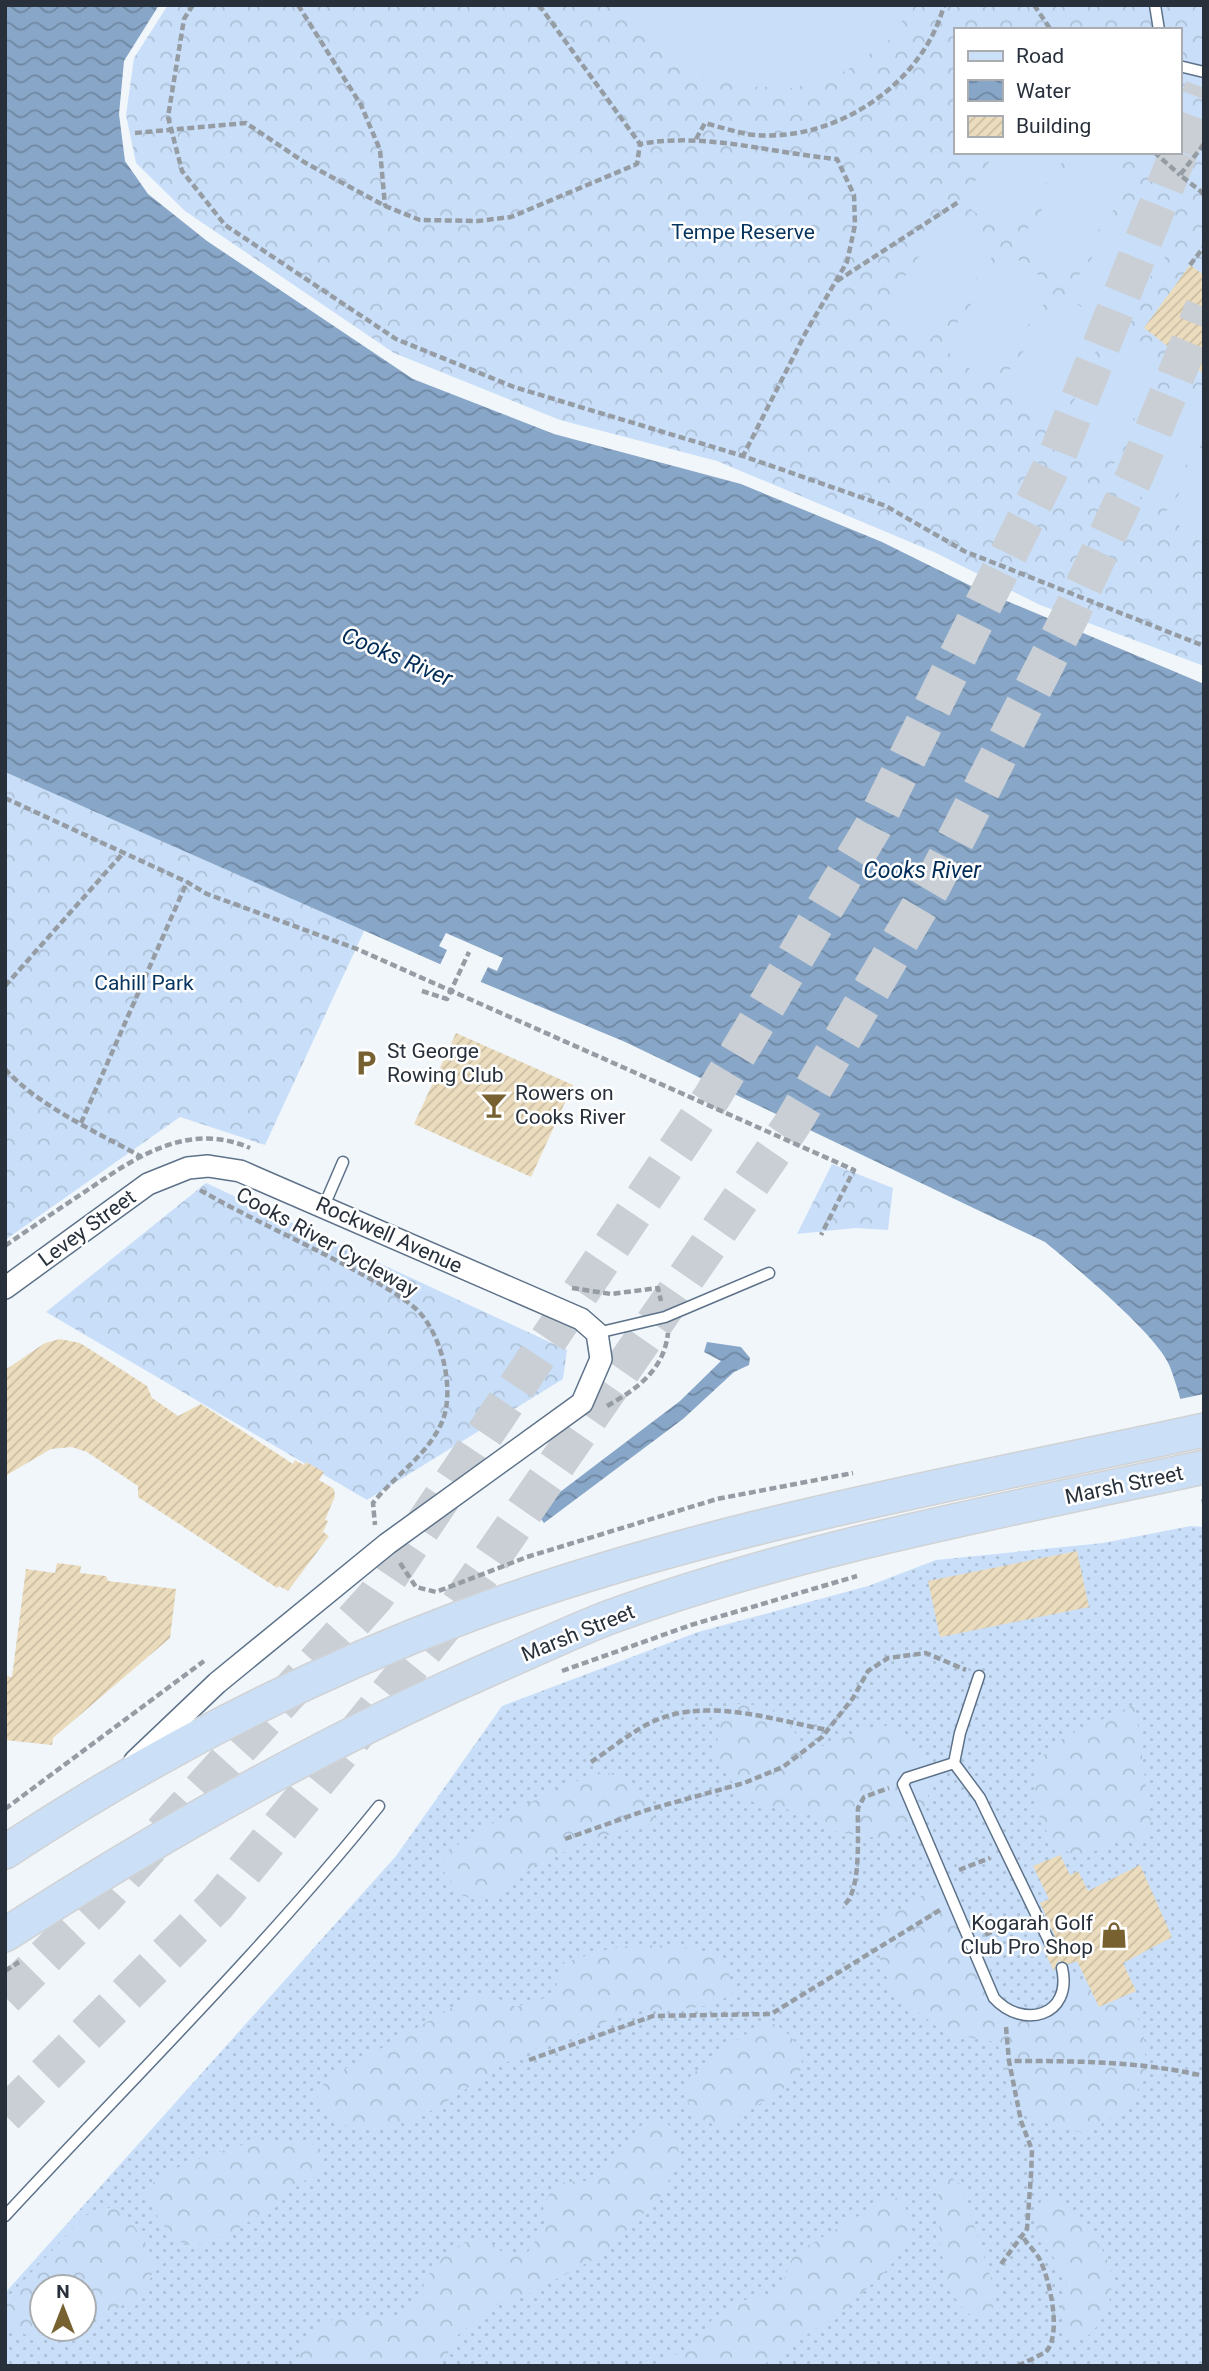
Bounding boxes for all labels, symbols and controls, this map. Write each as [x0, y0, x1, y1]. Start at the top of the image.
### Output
legend [954, 28, 1181, 154]
text: Road [1016, 44, 1064, 68]
text: Water [1016, 79, 1071, 103]
text: Building [1016, 114, 1091, 138]
park label: Tempe Reserve [671, 220, 815, 244]
water label: Cooks River [338, 622, 458, 693]
water label: Cooks River [863, 857, 982, 884]
park label: Cahill Park [94, 971, 194, 995]
place label: St George Rowing Club [387, 1039, 504, 1087]
parking icon: St George Rowing Club [351, 1048, 381, 1078]
place label: Rowers on Cooks River [515, 1081, 626, 1129]
bar icon: Rowers on Cooks River [479, 1090, 509, 1120]
street label: Cooks River Cycleway [232, 1182, 422, 1302]
street label: Levey Street [34, 1185, 140, 1271]
street label: Rockwell Avenue [312, 1192, 466, 1278]
street label: Marsh Street [1063, 1461, 1185, 1509]
street label: Marsh Street [518, 1599, 638, 1667]
place label: Kogarah Golf Club Pro Shop [960, 1911, 1094, 1959]
shop icon: Kogarah Golf Club Pro Shop [1099, 1920, 1129, 1950]
north arrow [28, 2273, 98, 2343]
text: N [56, 2280, 70, 2303]

